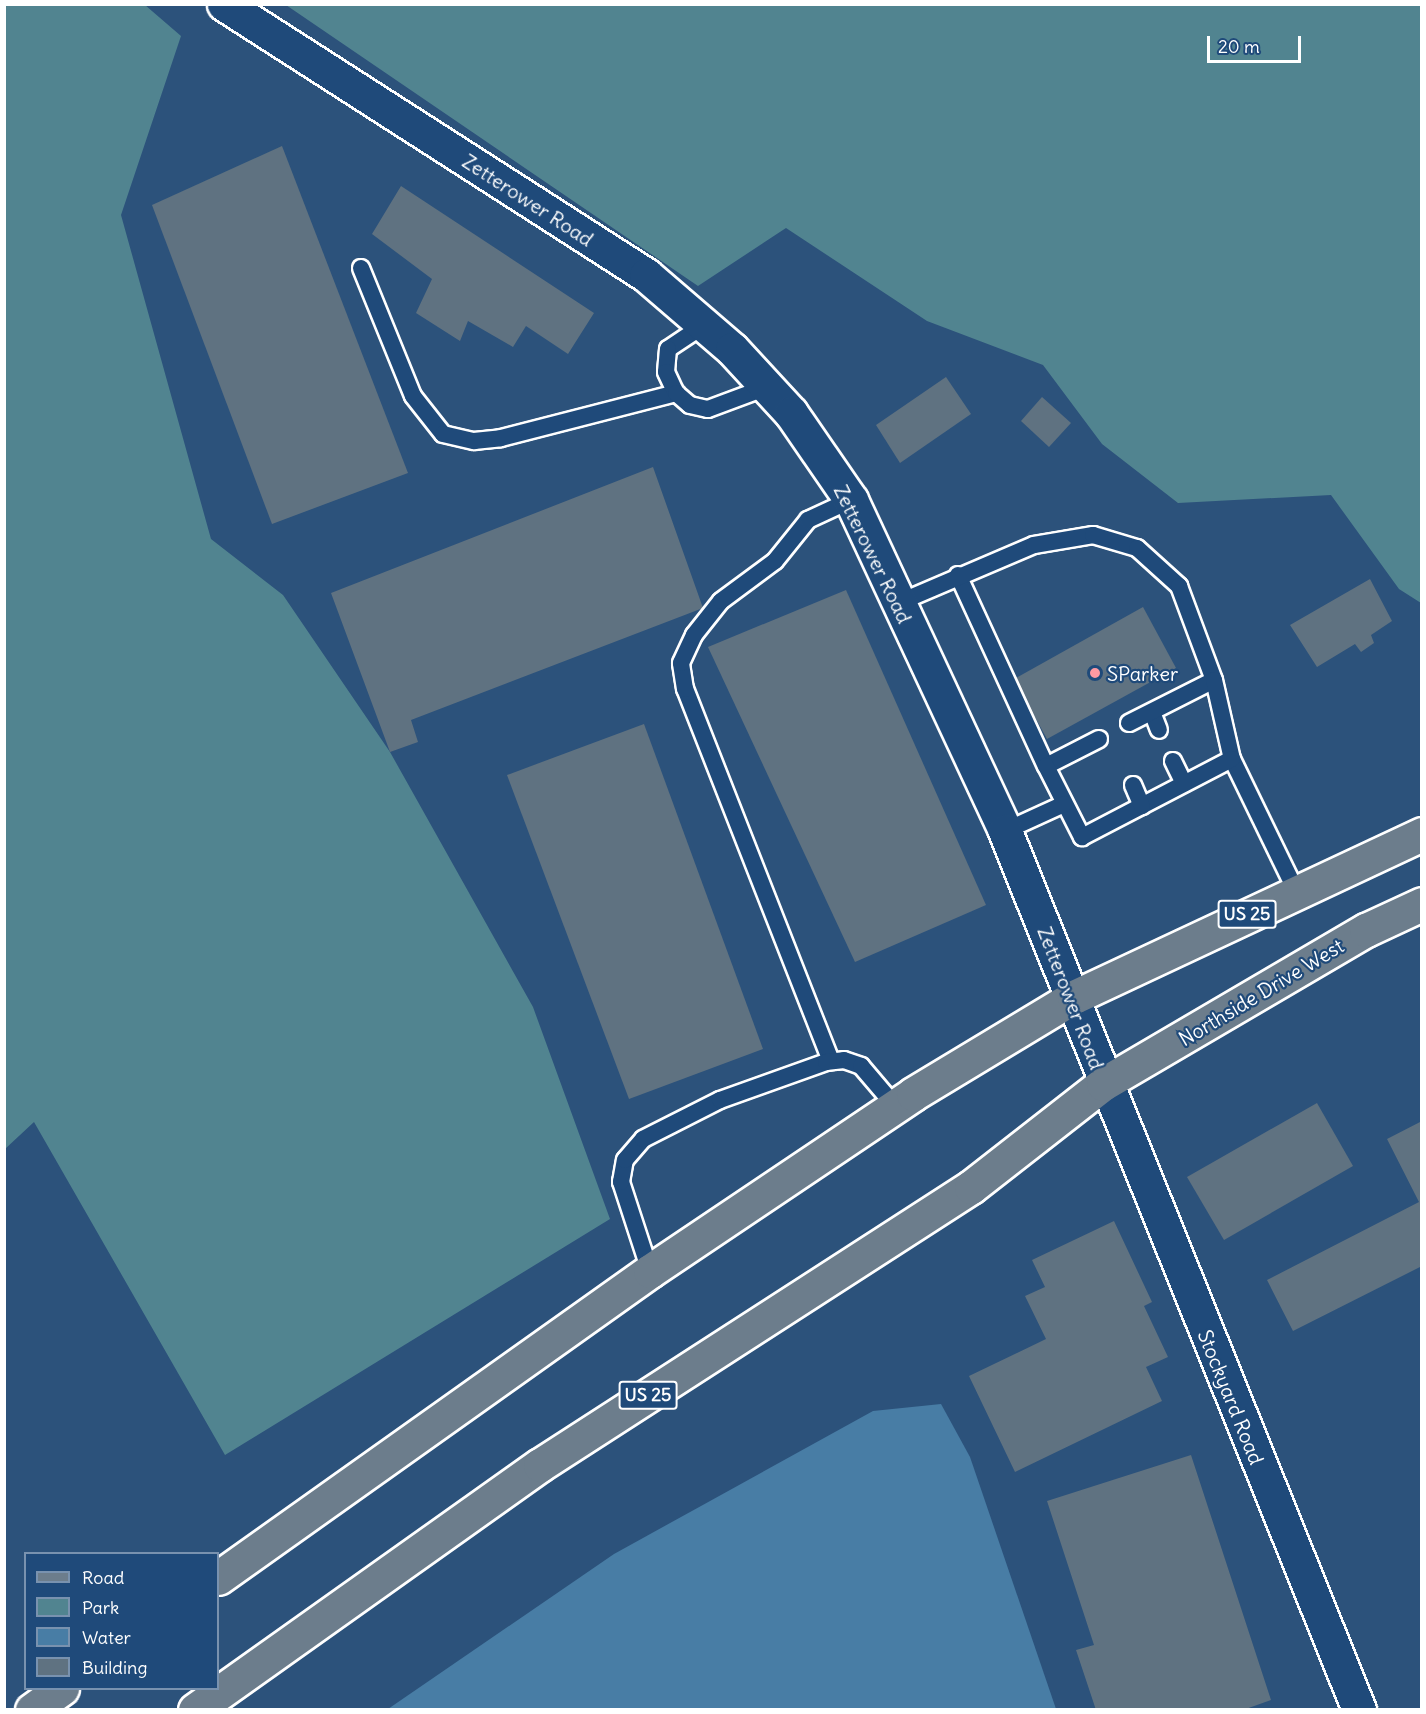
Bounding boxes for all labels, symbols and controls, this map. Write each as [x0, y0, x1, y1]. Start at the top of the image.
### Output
scale bar [1210, 24, 1304, 62]
text: 20 m [1218, 35, 1260, 58]
street label: Zetterower Road [458, 149, 598, 251]
street label: Zetterower Road [829, 481, 917, 627]
place label: SParker [1107, 661, 1178, 685]
marker: SParker [1088, 666, 1102, 680]
road number: US 25 [1217, 899, 1277, 929]
street label: Zetterower Road [1033, 923, 1109, 1073]
street label: Northside Drive West [1174, 933, 1348, 1051]
street label: Stockyard Road [1193, 1326, 1269, 1468]
road number: US 25 [618, 1380, 678, 1410]
legend [24, 1552, 219, 1690]
text: Road [82, 1566, 124, 1589]
text: Park [82, 1596, 119, 1619]
text: Water [82, 1626, 131, 1649]
text: Building [82, 1656, 147, 1679]

